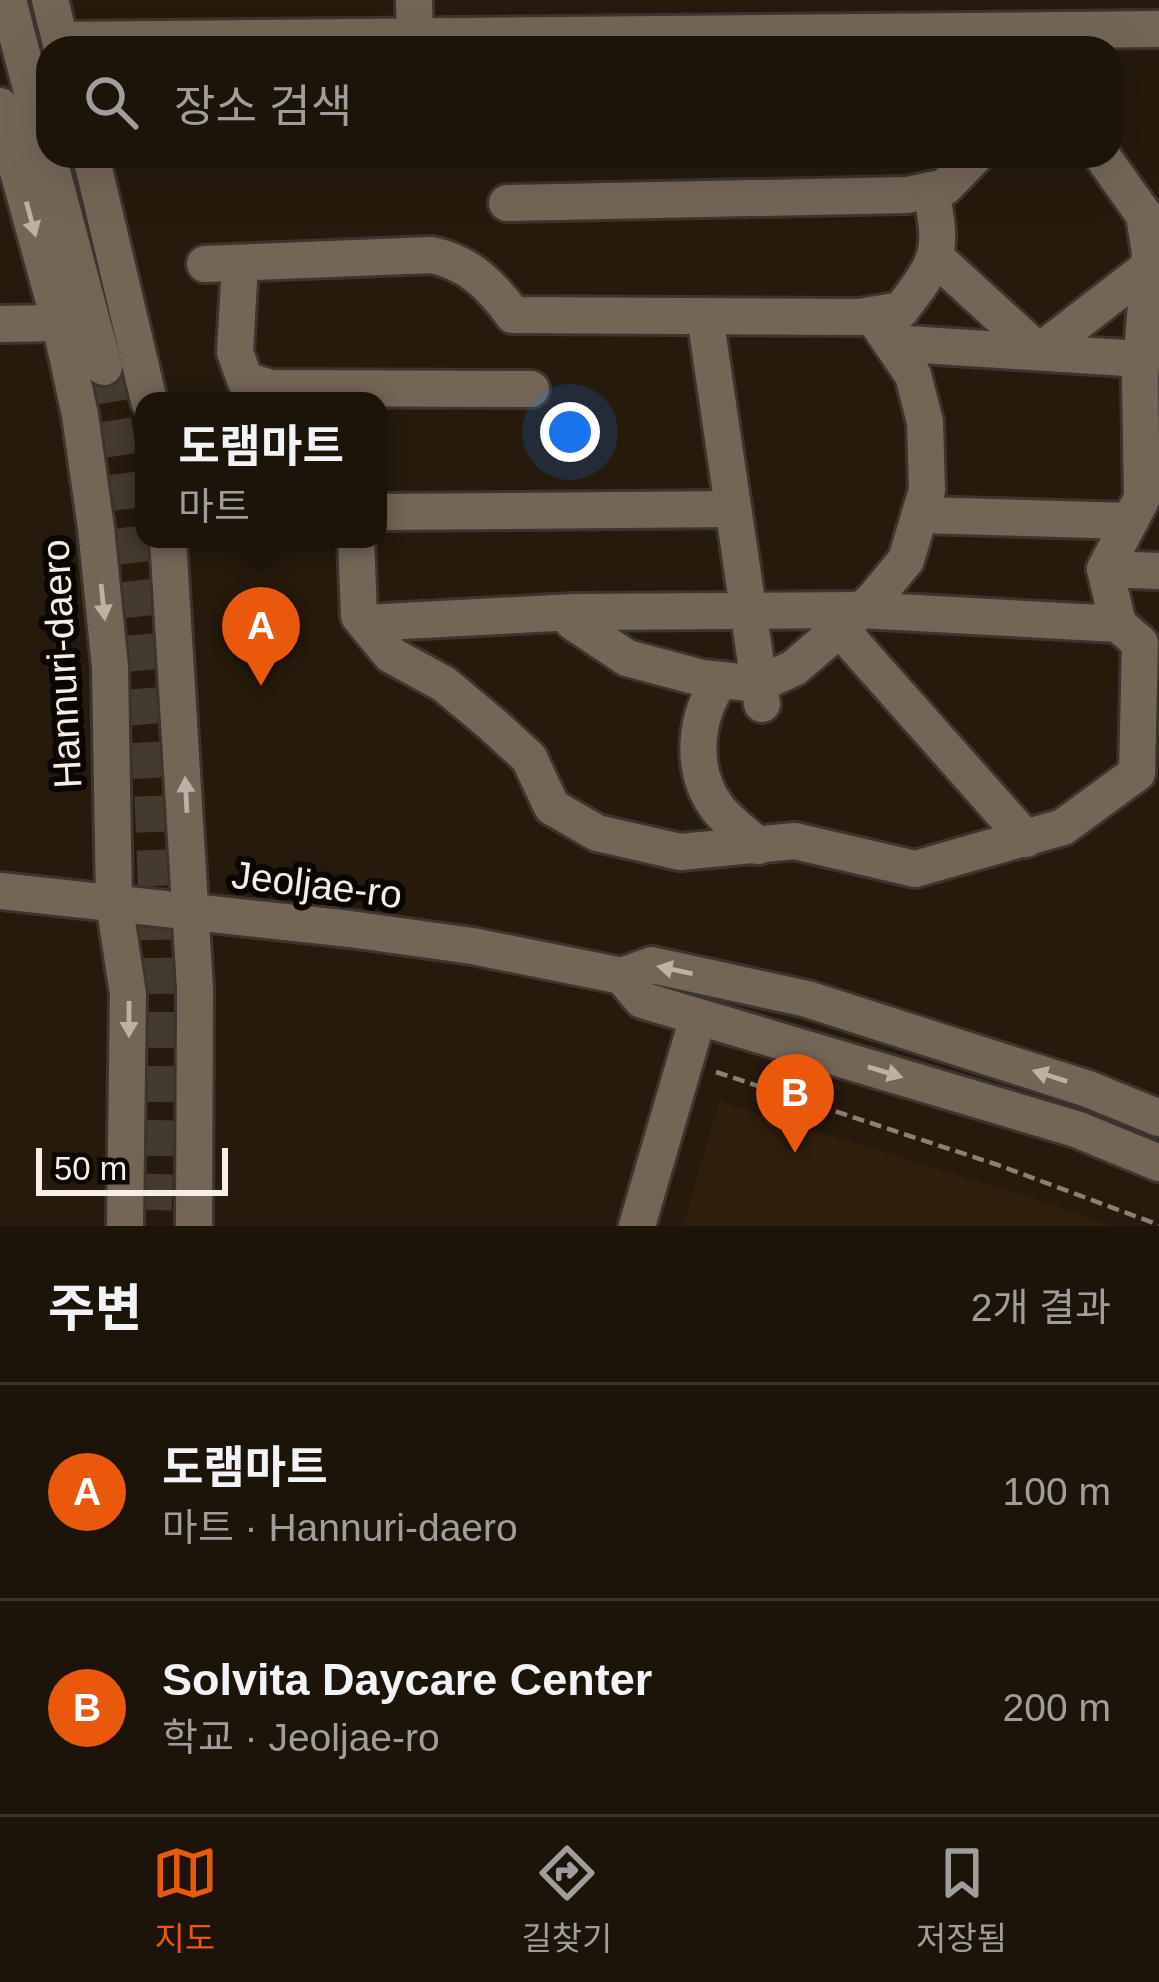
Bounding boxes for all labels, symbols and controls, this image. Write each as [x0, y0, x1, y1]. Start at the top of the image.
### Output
search box [36, 36, 1123, 168]
icon: search [78, 69, 144, 135]
text: 장소 검색 [174, 81, 352, 132]
one-way arrow [23, 201, 42, 238]
popup [135, 392, 387, 548]
your location [540, 402, 600, 462]
text: 도램마트 [178, 421, 344, 472]
text: 마트 [178, 485, 250, 528]
street label: Hannuri-daero [34, 538, 89, 790]
one-way arrow [94, 584, 113, 621]
pin: A [222, 587, 300, 686]
one-way arrow [177, 776, 196, 813]
street label: Jeoljae-ro [229, 853, 405, 916]
one-way arrow [655, 959, 693, 978]
one-way arrow [119, 1001, 138, 1039]
pin: B [756, 1054, 834, 1153]
one-way arrow [867, 1064, 904, 1082]
one-way arrow [1031, 1066, 1068, 1085]
scale bar [36, 1142, 228, 1195]
text: 50 m [54, 1150, 127, 1187]
text: 주변 [48, 1280, 142, 1337]
text: 2개 결과 [971, 1286, 1111, 1329]
text: 도램마트 [162, 1442, 328, 1493]
text: A [73, 1470, 101, 1513]
text: 100 m [1003, 1470, 1111, 1513]
text: 마트 · Hannuri-daero [162, 1506, 518, 1549]
text: Solvita Daycare Center [162, 1654, 652, 1705]
text: B [73, 1686, 101, 1729]
text: 200 m [1003, 1686, 1111, 1729]
text: 학교 · Jeoljae-ro [162, 1716, 440, 1759]
tab: 지도 [152, 1840, 218, 1960]
tab: 길찾기 [521, 1840, 612, 1960]
tab: 저장됨 [916, 1840, 1007, 1960]

